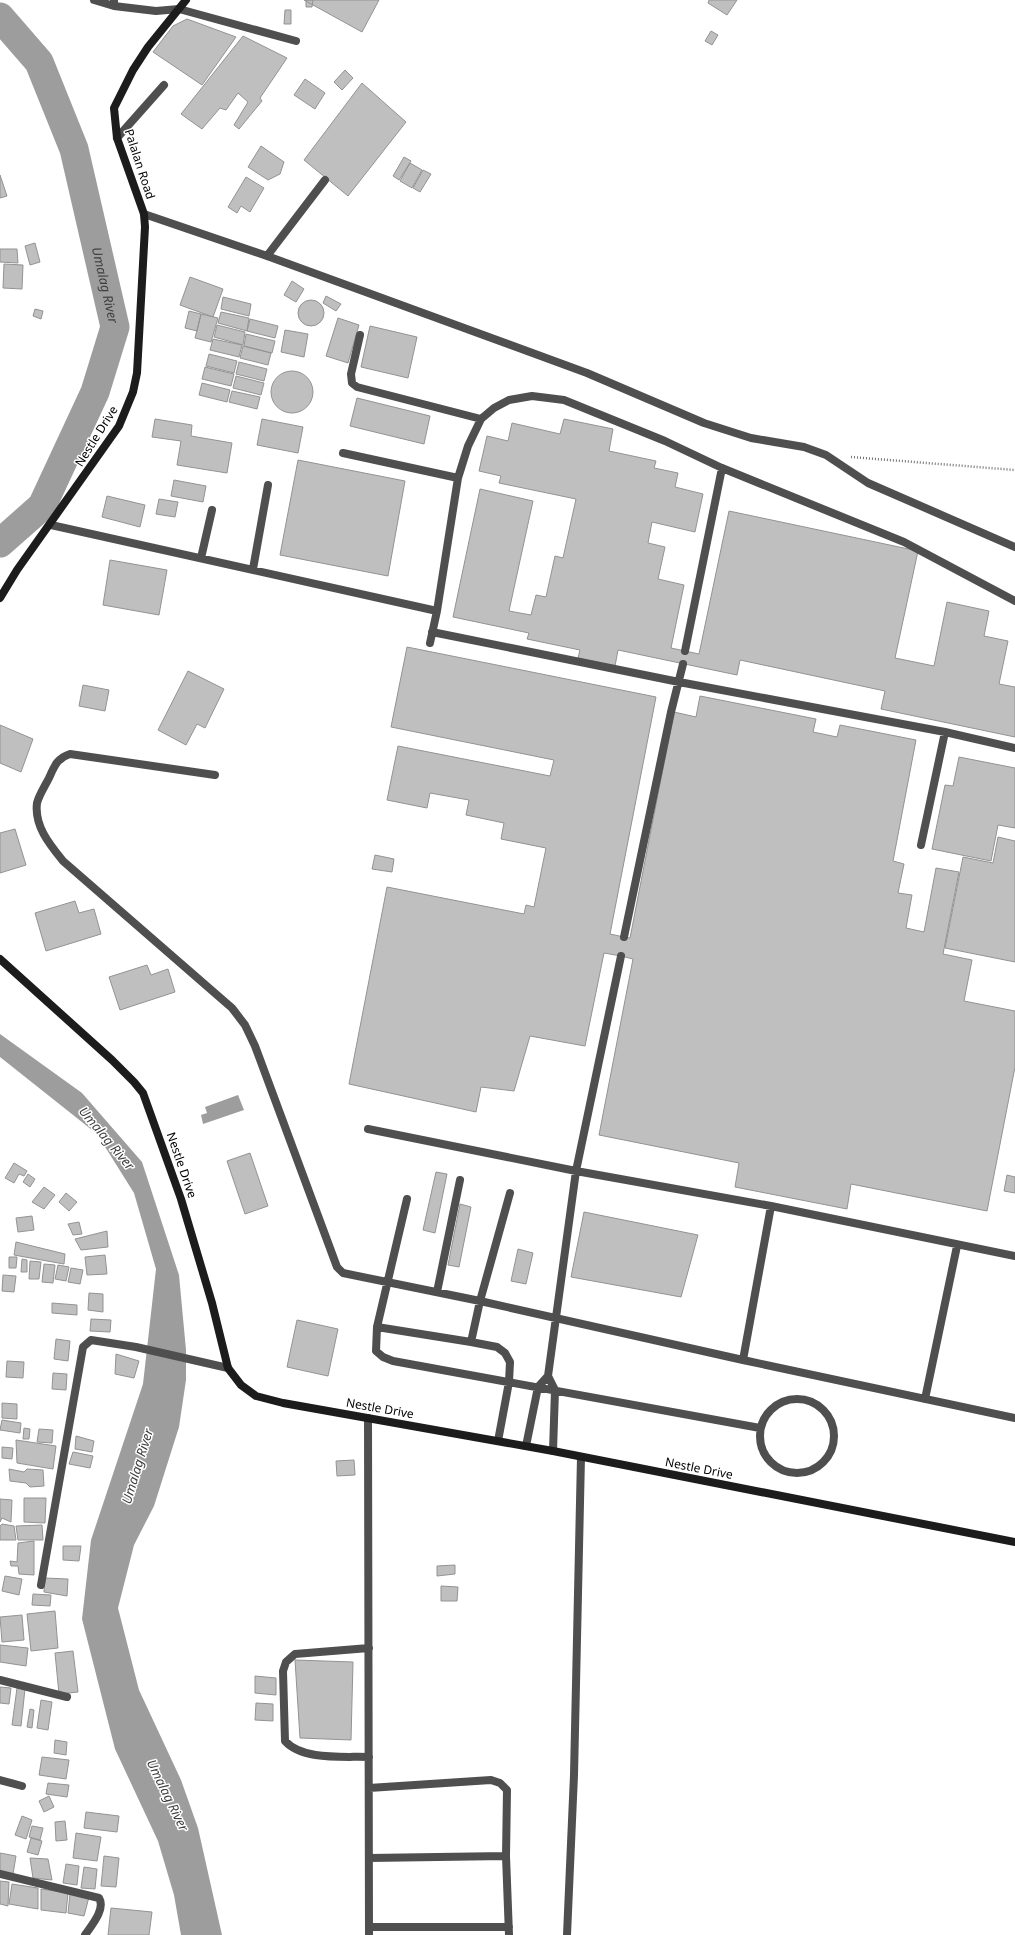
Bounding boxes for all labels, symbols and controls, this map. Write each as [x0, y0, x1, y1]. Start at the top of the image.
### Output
street label: Palalan Road [121, 127, 159, 201]
water label: Umalag River [88, 245, 123, 326]
street label: Nestle Drive [71, 402, 122, 470]
water label: Umalag River [75, 1102, 139, 1174]
street label: Nestle Drive [163, 1130, 201, 1200]
street label: Nestle Drive [345, 1394, 415, 1422]
water label: Umalag River [117, 1425, 157, 1506]
street label: Nestle Drive [664, 1453, 735, 1483]
water label: Umalag River [143, 1756, 193, 1835]

